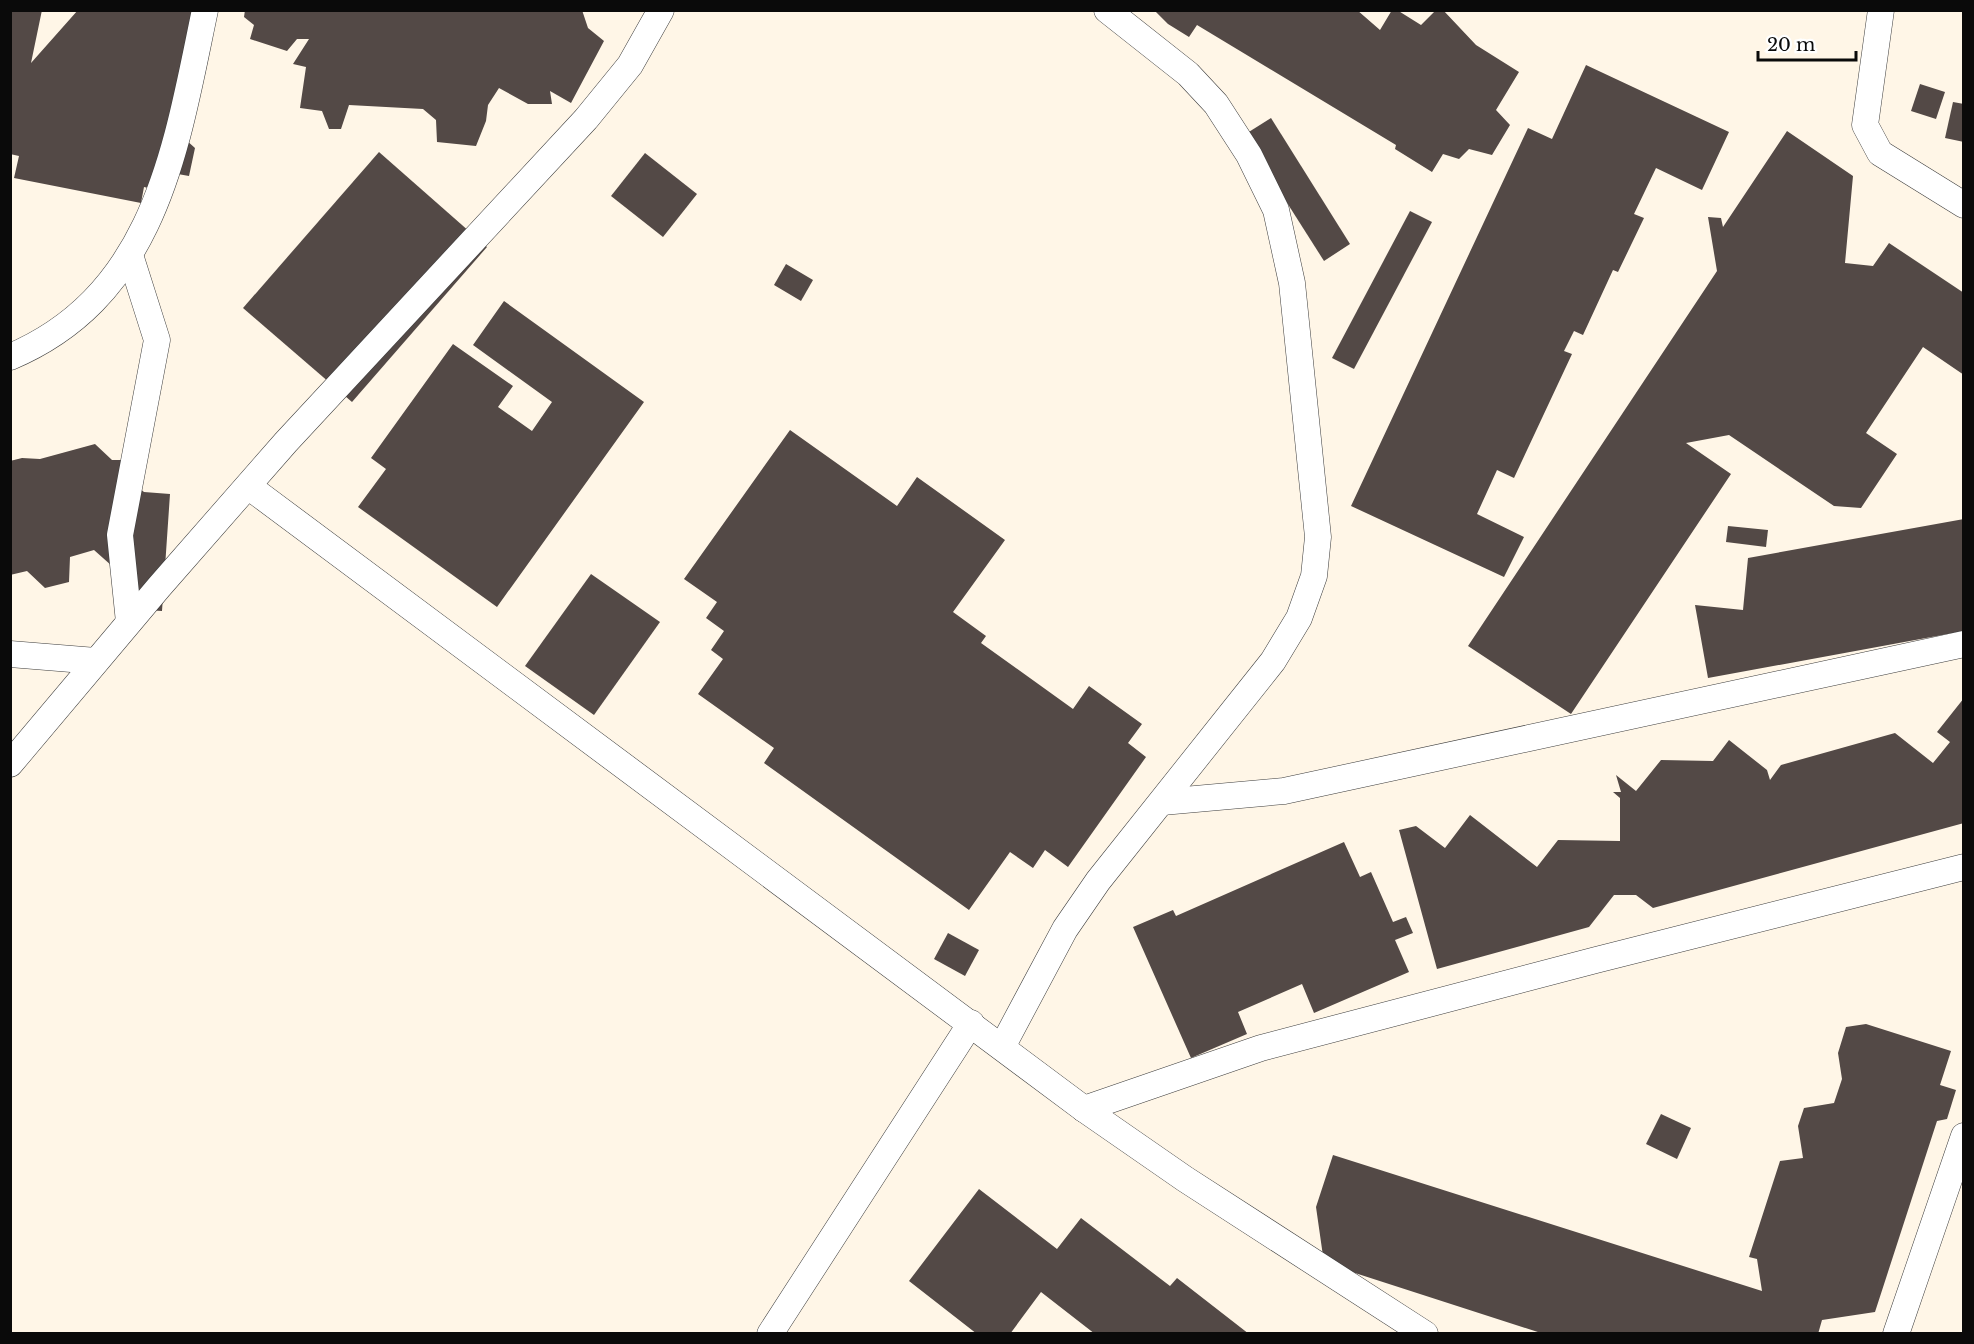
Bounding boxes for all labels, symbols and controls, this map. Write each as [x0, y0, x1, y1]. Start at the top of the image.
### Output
scale bar [1758, 24, 1856, 62]
text: 20 m [1767, 34, 1815, 56]

